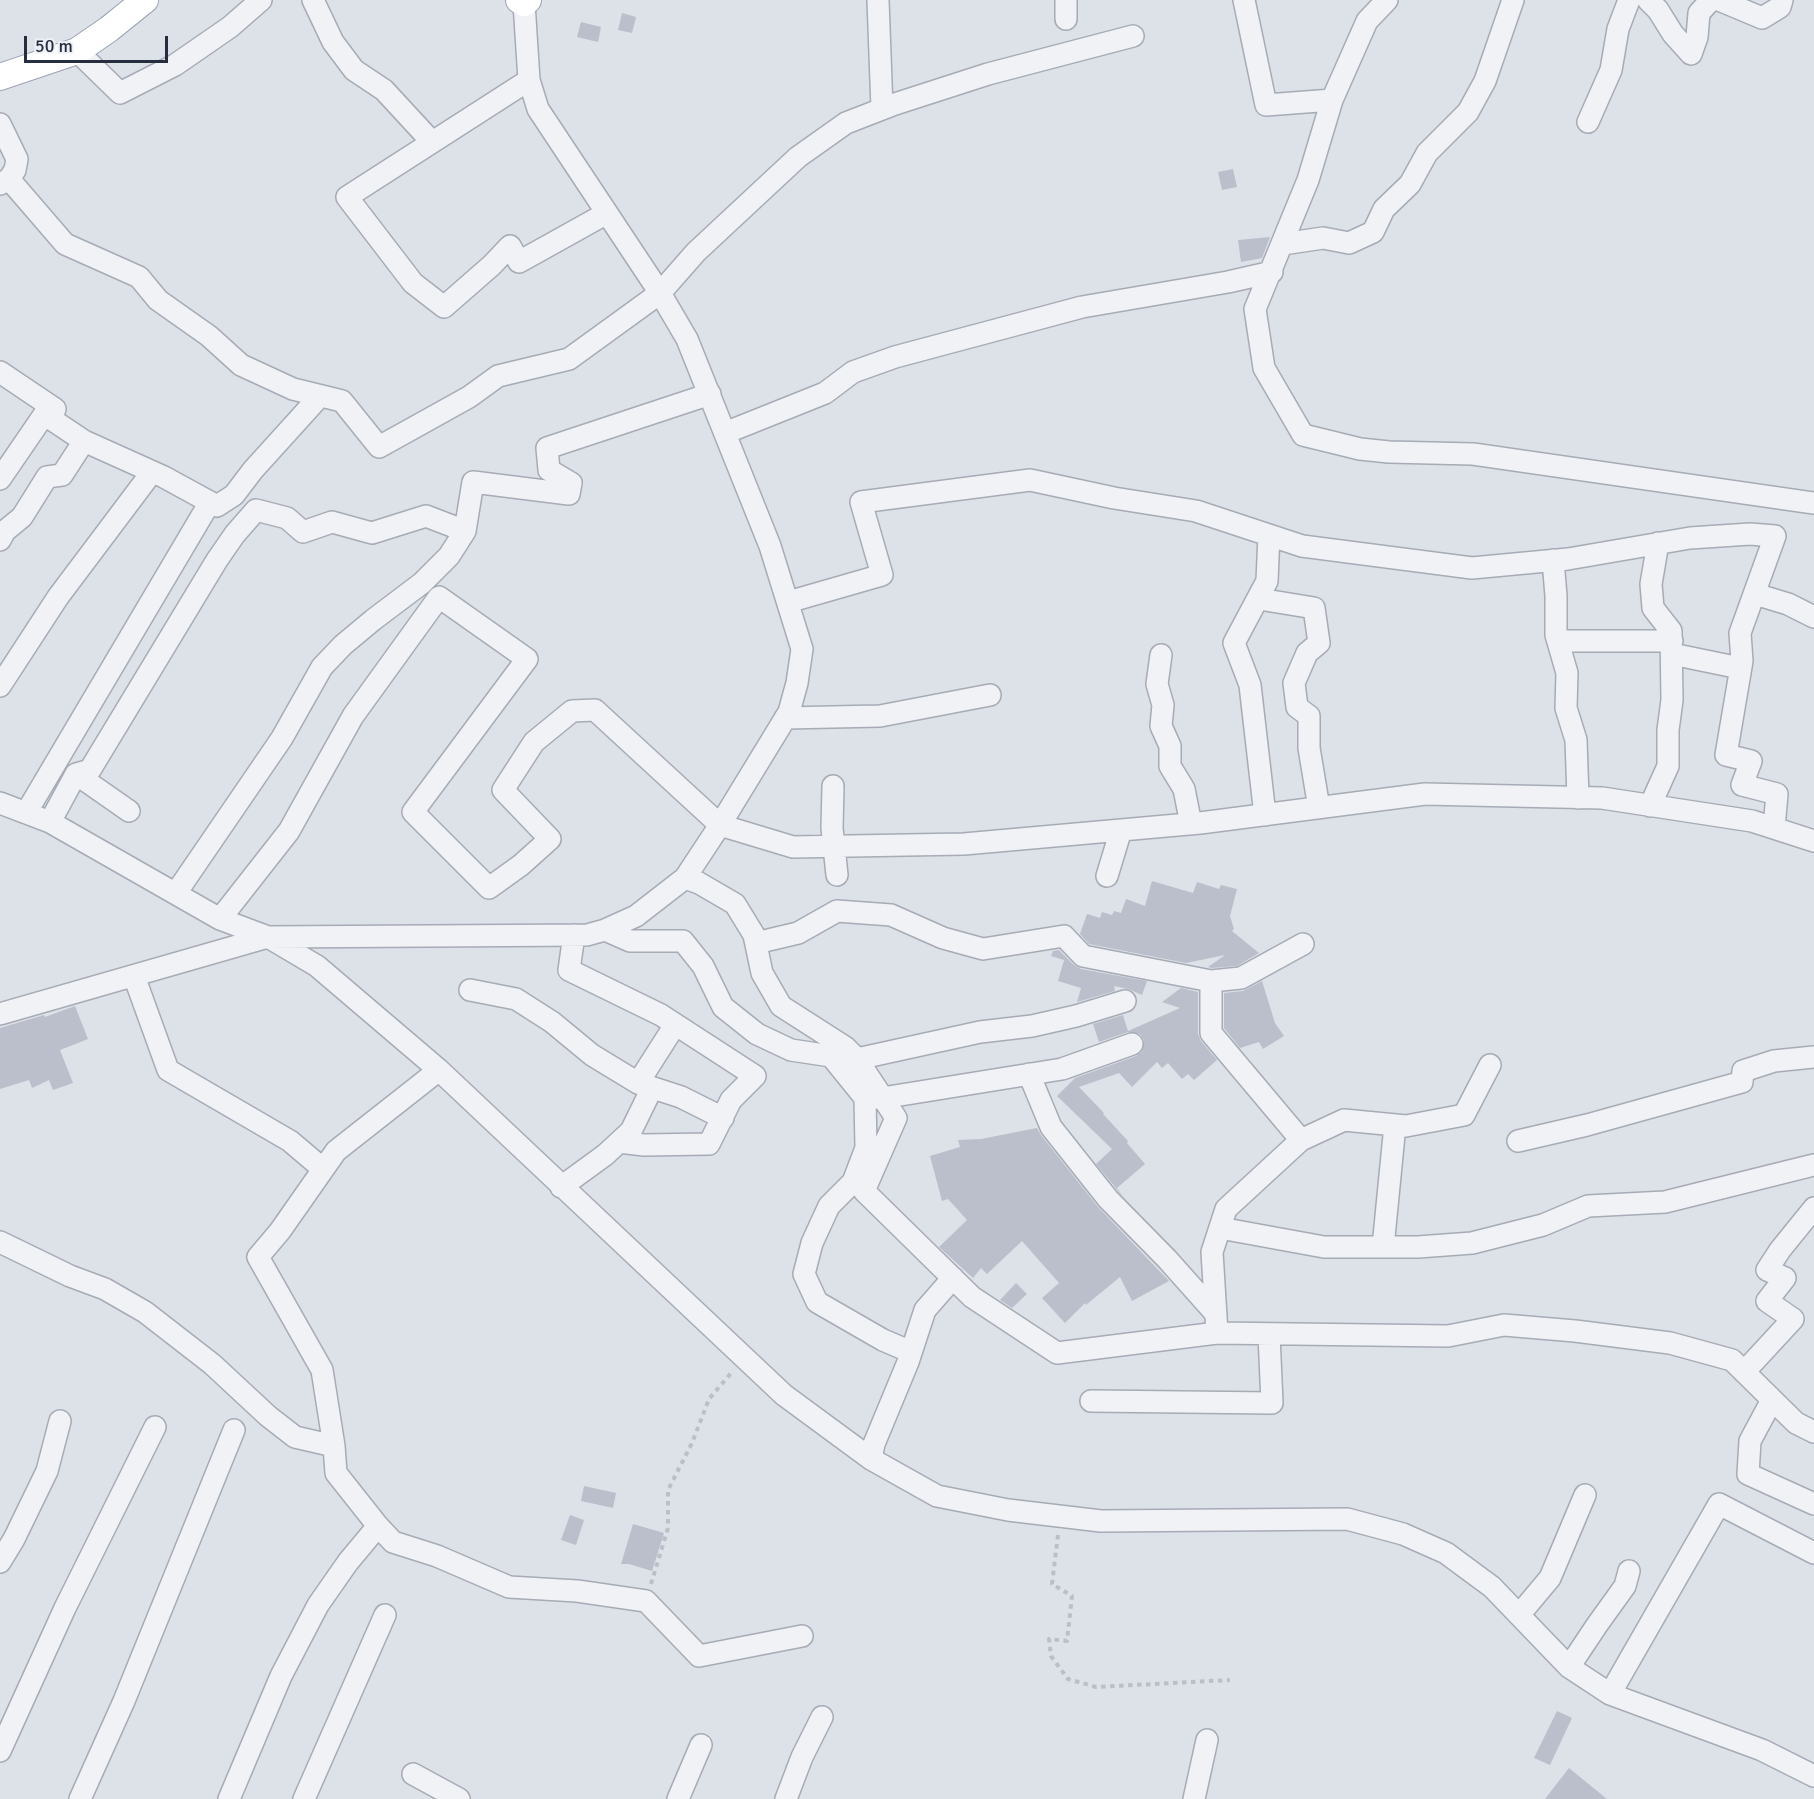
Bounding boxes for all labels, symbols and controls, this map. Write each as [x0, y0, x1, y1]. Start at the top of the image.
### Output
scale bar [27, 24, 171, 62]
text: 50 m [35, 35, 73, 57]

